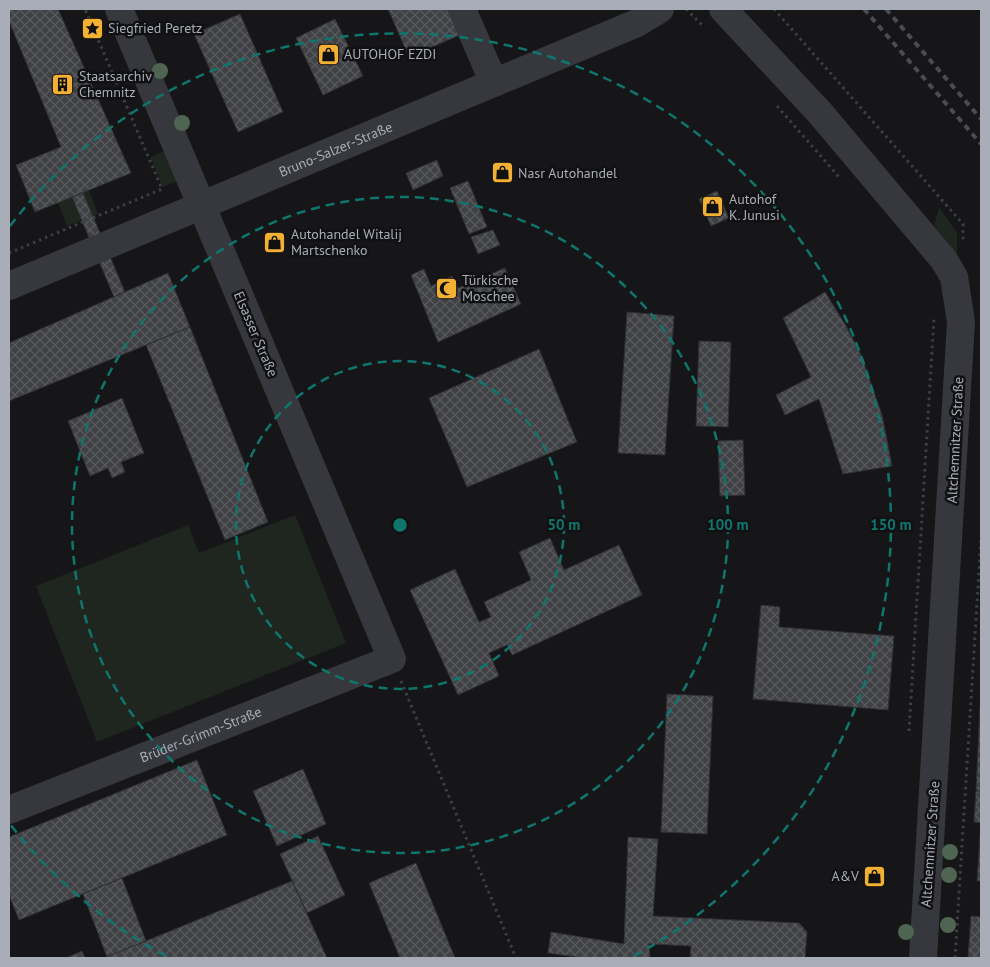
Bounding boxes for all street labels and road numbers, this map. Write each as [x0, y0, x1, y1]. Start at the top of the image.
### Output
street label: Bruno-Salzer-Straße [276, 117, 395, 181]
street label: Elsasser Straße [230, 289, 282, 379]
street label: Altchemnitzer Straße [943, 376, 967, 504]
street label: Brüder-Grimm-Straße [137, 702, 264, 767]
street label: Altchemnitzer Straße [917, 780, 943, 908]

